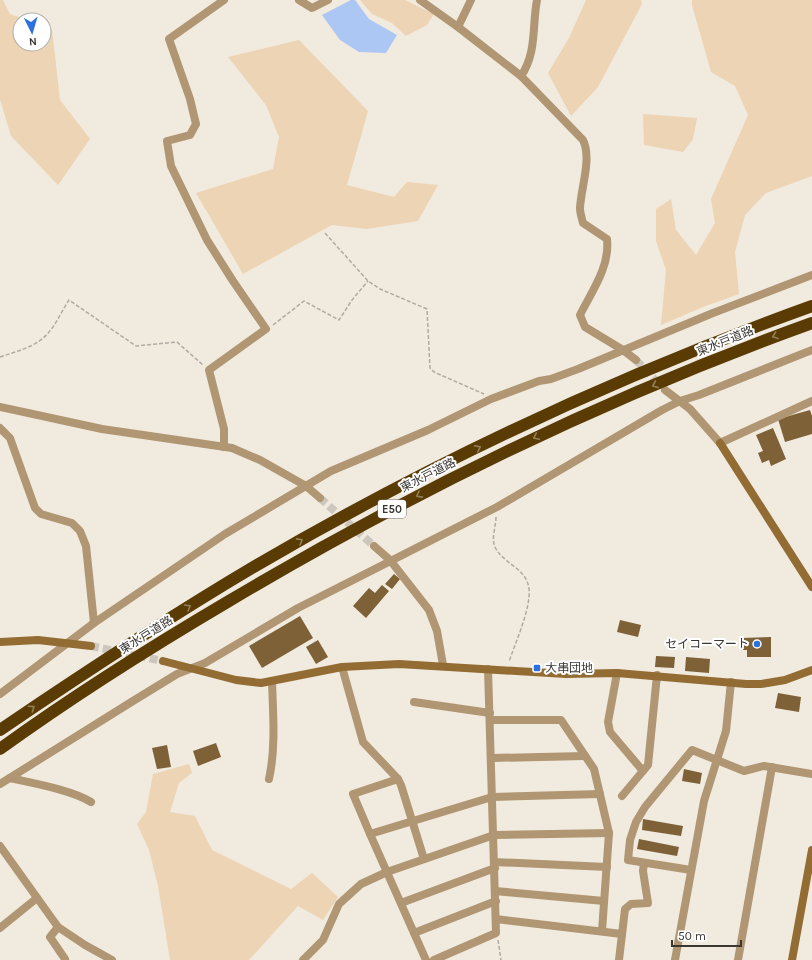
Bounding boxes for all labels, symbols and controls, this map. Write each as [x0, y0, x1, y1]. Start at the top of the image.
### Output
north arrow [12, 12, 52, 52]
text: N [28, 35, 37, 48]
street label: 東水戸道路 [695, 323, 755, 359]
one-way arrow [772, 332, 779, 340]
one-way arrow [651, 380, 658, 388]
one-way arrow [533, 432, 540, 440]
one-way arrow [473, 445, 481, 453]
street label: 東水戸道路 [398, 455, 458, 495]
one-way arrow [416, 490, 423, 497]
road number: E50 [378, 500, 406, 518]
one-way arrow [296, 538, 304, 545]
one-way arrow [184, 604, 191, 611]
street label: 東水戸道路 [117, 613, 175, 657]
place label: セイコーマート [665, 637, 749, 651]
marker: セイコーマート [752, 639, 762, 649]
place label: 大串団地 [545, 661, 593, 675]
marker: 大串団地 [532, 663, 542, 673]
one-way arrow [28, 706, 35, 713]
scale bar [672, 922, 741, 948]
text: 50 m [678, 929, 706, 943]

